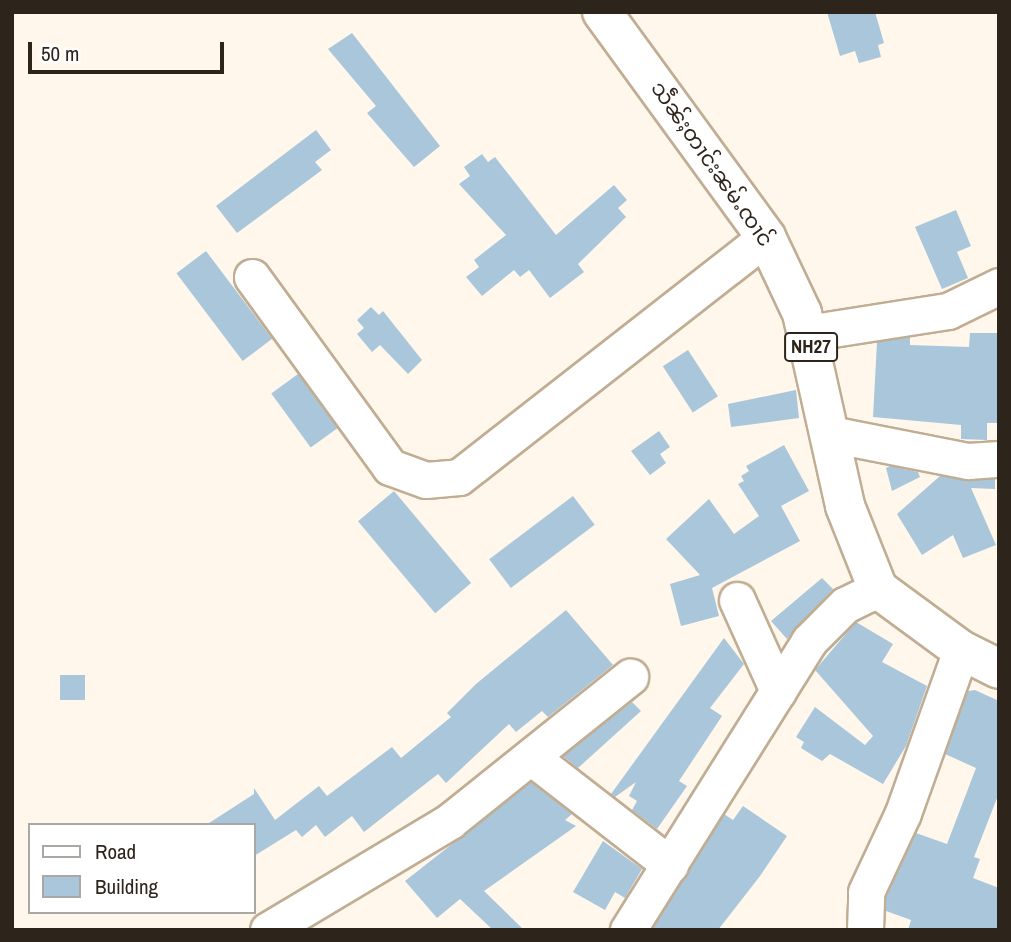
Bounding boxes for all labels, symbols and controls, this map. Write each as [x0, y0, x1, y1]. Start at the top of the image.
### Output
scale bar [32, 28, 228, 72]
text: 50 m [41, 39, 79, 68]
street label: သဵၼ်ႈတၢင်းၼမ်ႉၸၢင် [646, 77, 778, 251]
road number: NH27 [783, 332, 839, 362]
legend [28, 823, 256, 914]
text: Road [95, 837, 136, 866]
text: Building [95, 872, 158, 901]

